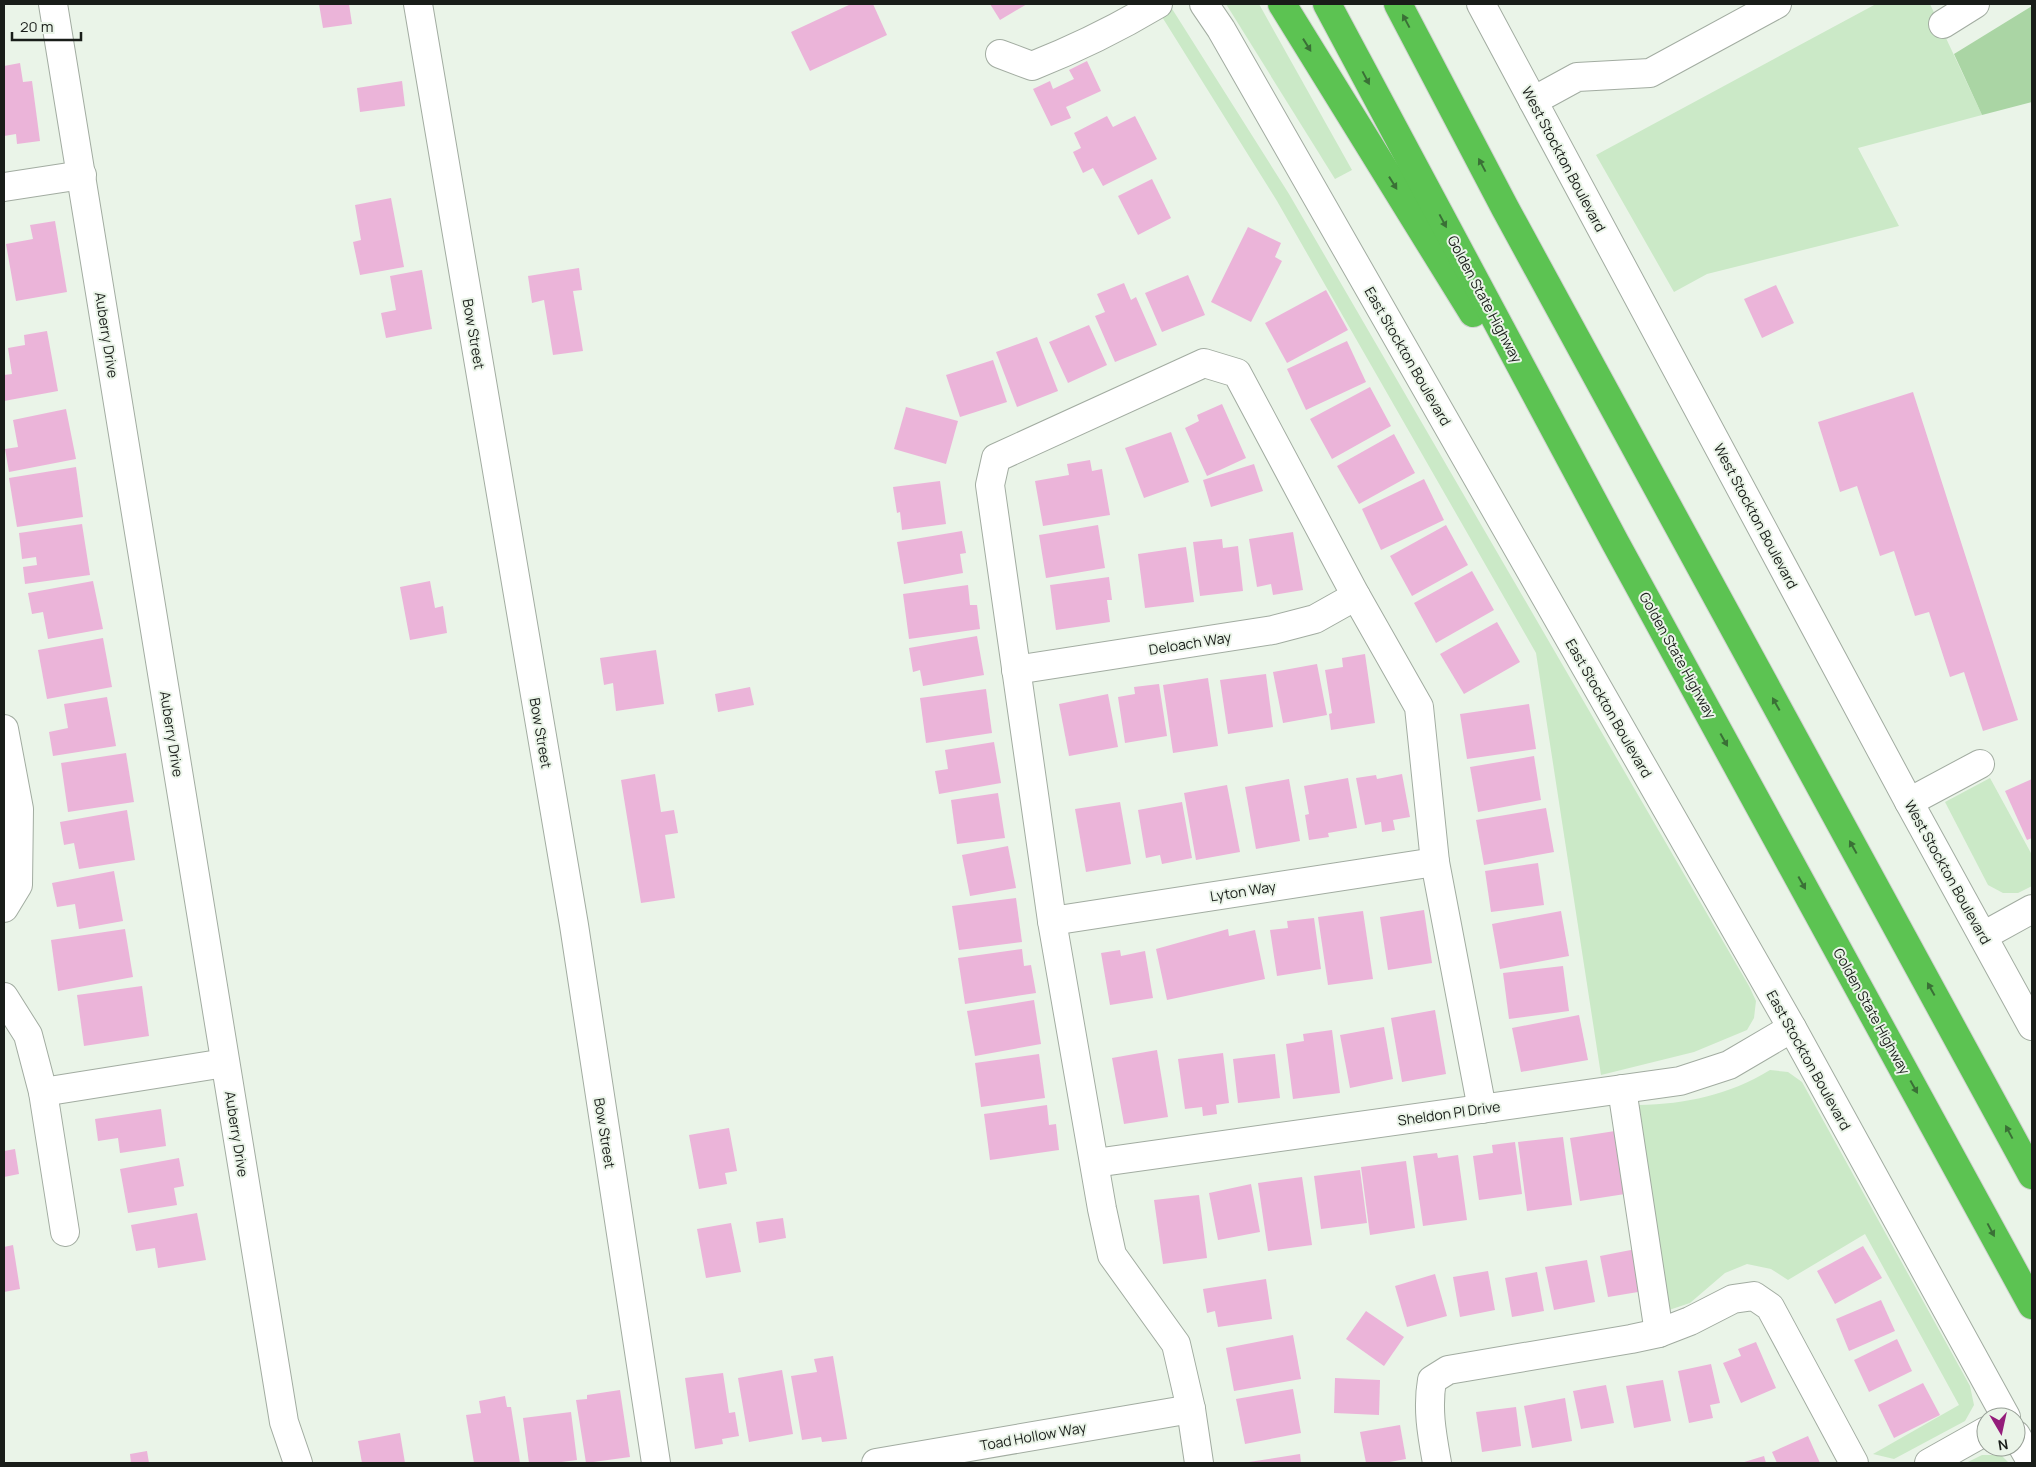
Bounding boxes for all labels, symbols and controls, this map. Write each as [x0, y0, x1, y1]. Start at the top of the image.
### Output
scale bar [12, 10, 81, 42]
one-way arrow [1402, 14, 1411, 27]
text: 20 m [20, 16, 53, 37]
one-way arrow [1303, 39, 1312, 52]
one-way arrow [1362, 71, 1371, 84]
street label: West Stockton Boulevard [1518, 83, 1610, 235]
one-way arrow [1478, 157, 1486, 172]
one-way arrow [1388, 177, 1398, 190]
one-way arrow [1439, 214, 1447, 228]
street label: Golden State Highway [1443, 232, 1527, 367]
street label: East Stockton Boulevard [1360, 283, 1456, 429]
street label: Auberry Drive [91, 291, 123, 379]
street label: Bow Street [458, 297, 490, 371]
street label: West Stockton Boulevard [1710, 440, 1802, 592]
street label: Golden State Highway [1635, 588, 1721, 722]
street label: Deloach Way [1148, 627, 1233, 659]
street label: East Stockton Boulevard [1561, 635, 1657, 781]
street label: Auberry Drive [156, 690, 188, 778]
street label: Bow Street [525, 696, 557, 770]
one-way arrow [1771, 697, 1780, 711]
one-way arrow [1720, 733, 1728, 748]
street label: West Stockton Boulevard [1900, 797, 1996, 947]
one-way arrow [1849, 840, 1858, 853]
street label: Lyton Way [1209, 876, 1278, 906]
one-way arrow [1798, 876, 1807, 889]
street label: Golden State Highway [1829, 944, 1915, 1078]
one-way arrow [1927, 982, 1936, 996]
street label: East Stockton Boulevard [1763, 987, 1855, 1133]
one-way arrow [1910, 1079, 1918, 1094]
street label: Auberry Drive [221, 1090, 253, 1178]
street label: Bow Street [590, 1096, 620, 1170]
street label: Sheldon Pl Drive [1397, 1096, 1501, 1130]
one-way arrow [2005, 1125, 2013, 1139]
one-way arrow [1987, 1223, 1996, 1236]
north arrow [1976, 1407, 2026, 1457]
street label: Toad Hollow Way [978, 1417, 1088, 1455]
text: N [1997, 1435, 2010, 1456]

